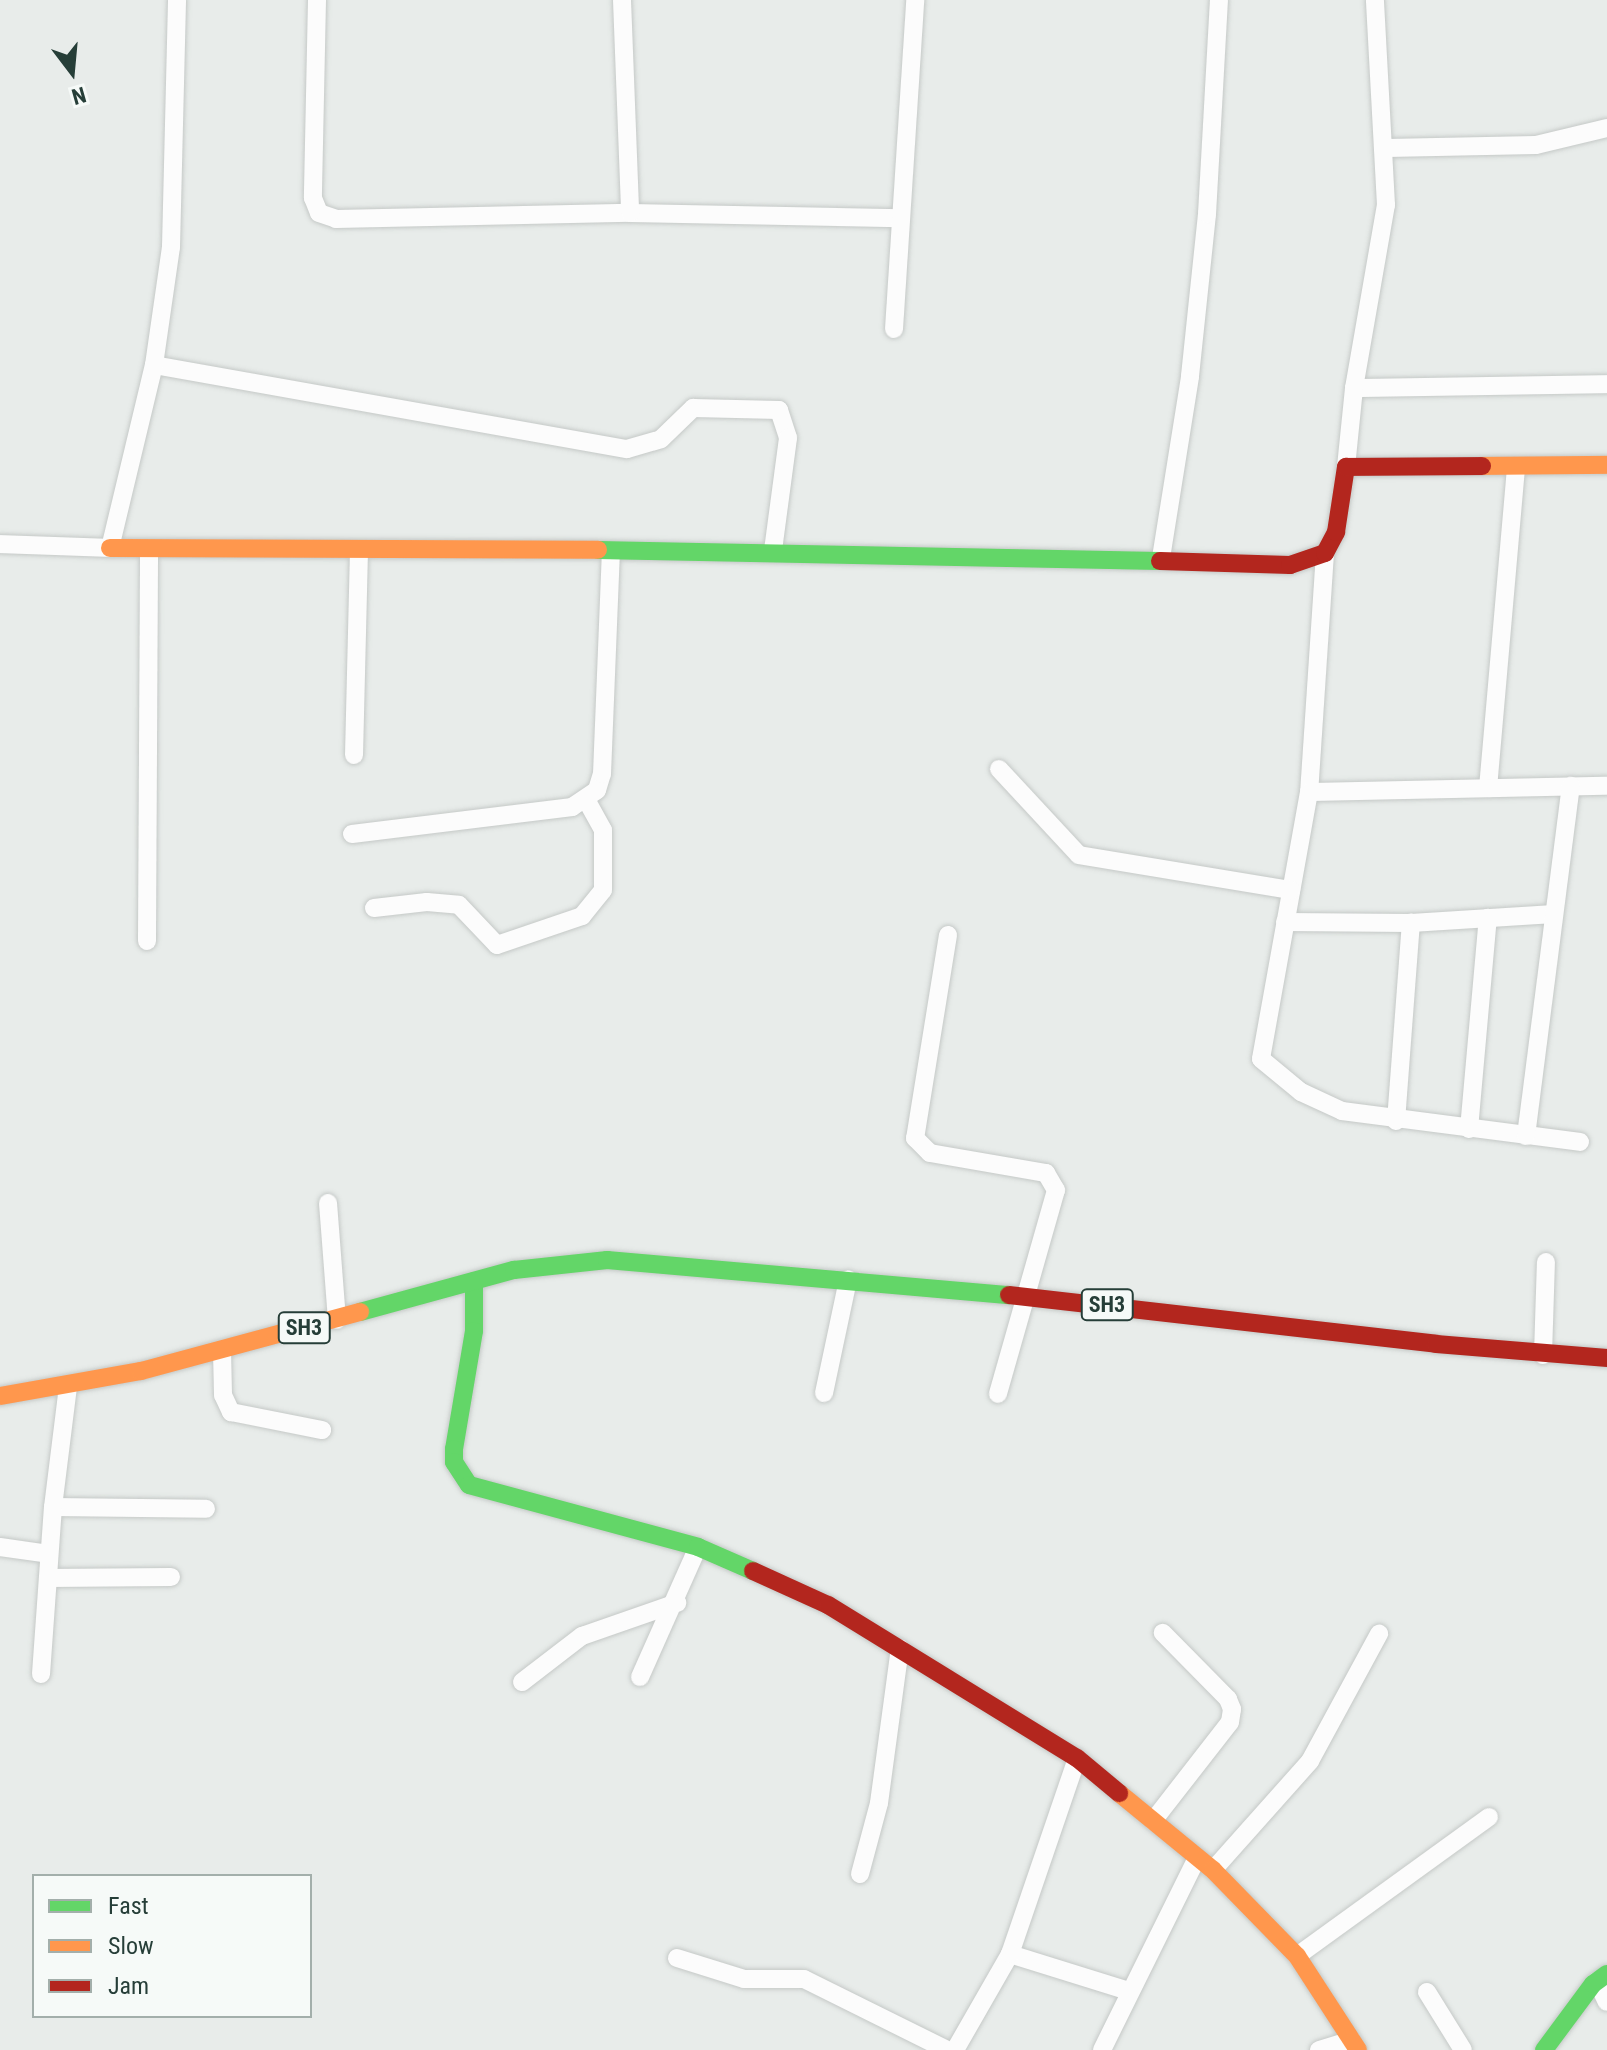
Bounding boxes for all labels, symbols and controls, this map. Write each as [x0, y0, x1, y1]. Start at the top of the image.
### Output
north arrow [32, 32, 112, 112]
text: N [69, 82, 89, 109]
road number: SH3 [1079, 1287, 1135, 1323]
road number: SH3 [276, 1310, 332, 1346]
legend [32, 1874, 312, 2018]
text: Fast [108, 1892, 149, 1920]
text: Slow [108, 1932, 154, 1960]
text: Jam [108, 1972, 149, 2000]

